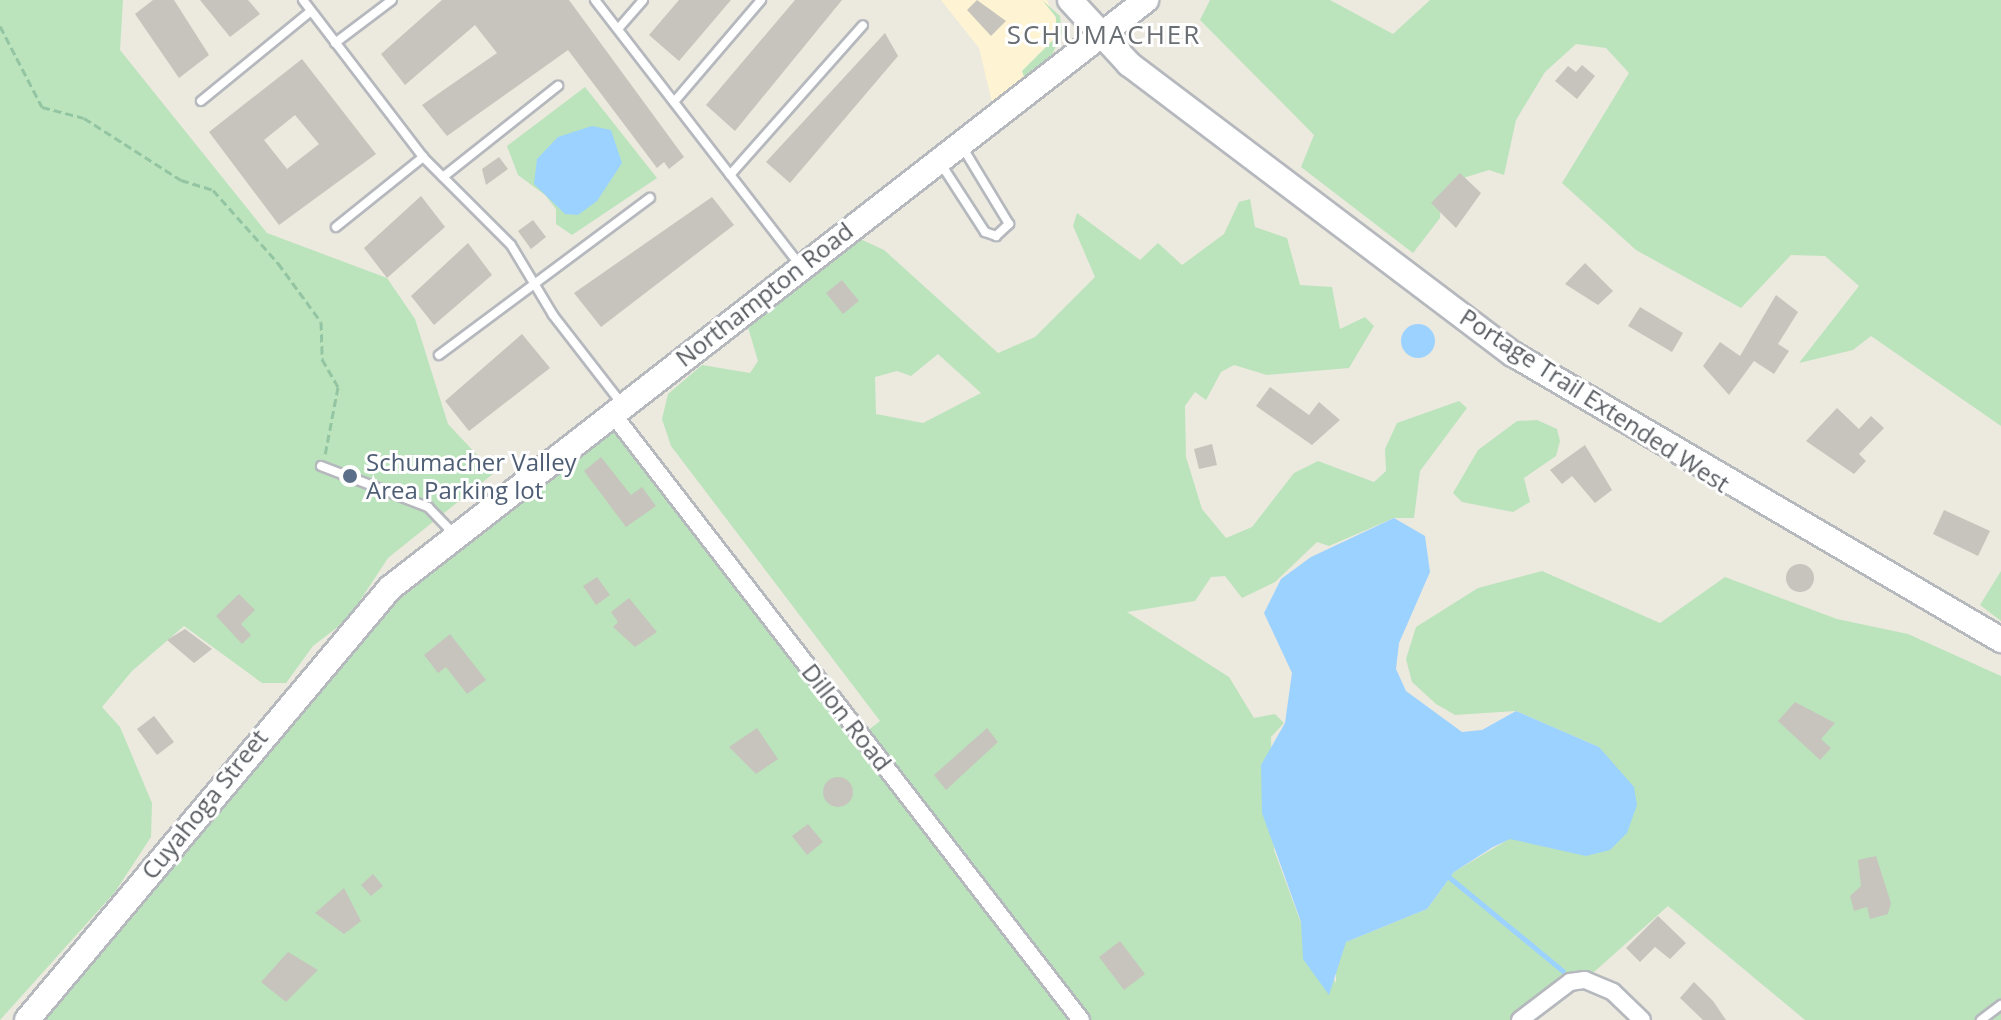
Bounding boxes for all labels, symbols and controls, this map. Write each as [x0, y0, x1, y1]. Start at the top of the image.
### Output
district label: SCHUMACHER [1007, 19, 1201, 51]
street label: Northampton Road [670, 216, 858, 372]
street label: Portage Trail Extended West [1455, 302, 1735, 498]
place label: Schumacher Valley Area Parking lot [366, 448, 577, 504]
marker: Schumacher Valley Area Parking lot [341, 467, 359, 485]
street label: Dillon Road [796, 658, 898, 776]
street label: Cuyahoga Street [135, 723, 273, 885]

